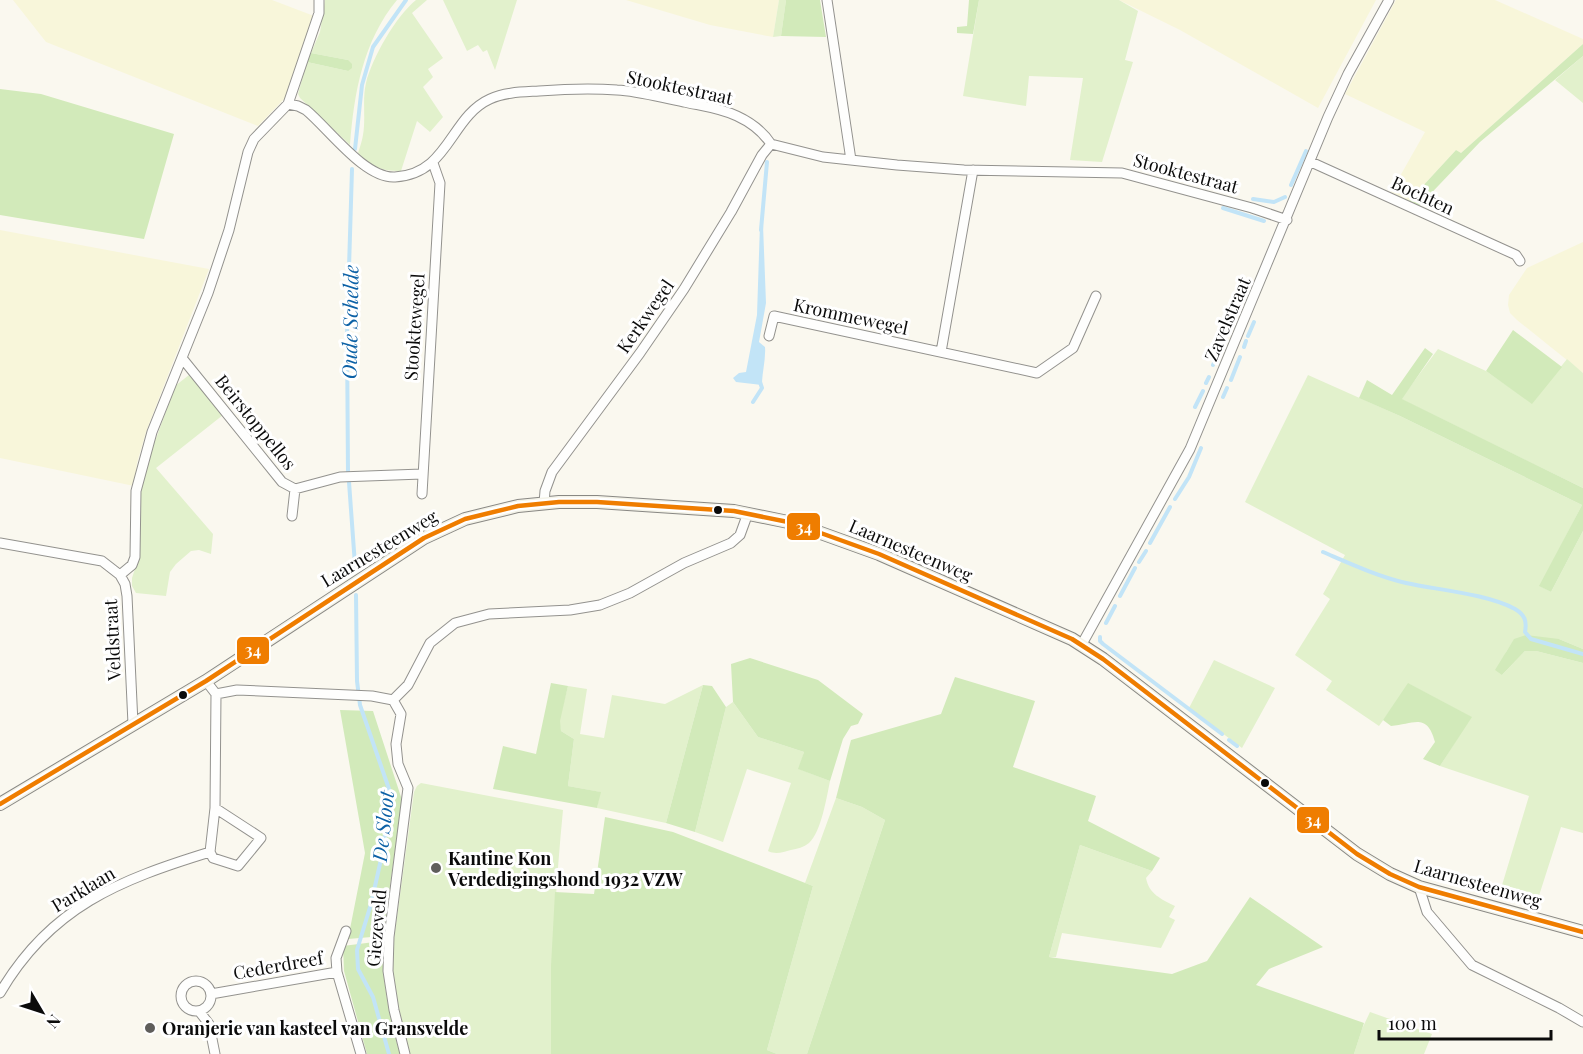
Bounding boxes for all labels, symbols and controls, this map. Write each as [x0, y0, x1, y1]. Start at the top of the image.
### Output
street label: Stooktestraat [625, 64, 736, 110]
street label: Stooktestraat [1131, 147, 1242, 199]
street label: Bochten [1388, 170, 1458, 220]
water label: Oude Schelde [335, 264, 364, 379]
street label: Stooktewegel [398, 273, 430, 381]
street label: Zavelstraat [1199, 273, 1256, 365]
street label: Kerkwegel [611, 274, 679, 358]
street label: Krommewegel [791, 292, 911, 340]
street label: Beirstoppellos [210, 369, 302, 475]
street label: Laarnesteenweg [316, 503, 442, 592]
unlabelled marker [712, 504, 724, 516]
line badge: 34 [786, 512, 821, 541]
street label: Laarnesteenweg [846, 513, 977, 587]
text: 34 [796, 516, 812, 537]
street label: Veldstraat [98, 598, 126, 682]
line badge: 34 [236, 636, 270, 665]
text: 34 [245, 639, 261, 660]
unlabelled marker [177, 689, 189, 701]
unlabelled marker [1259, 777, 1271, 789]
water label: De Sloot [365, 788, 399, 864]
line badge: 34 [1296, 806, 1330, 834]
text: 34 [1305, 809, 1321, 830]
place label: Kantine Kon Verdedigingshond 1932 VZW [447, 846, 683, 891]
street label: Laarnesteenweg [1411, 853, 1545, 913]
street label: Parklaan [47, 861, 119, 917]
marker: Kantine Kon Verdedigingshond 1932 VZW [429, 861, 443, 875]
street label: Giezeveld [361, 888, 391, 968]
street label: Cederdreef [231, 945, 327, 985]
north arrow [12, 982, 72, 1042]
scale bar [1379, 1003, 1552, 1041]
text: N [42, 1011, 66, 1033]
text: 100 m [1388, 1011, 1437, 1035]
place label: Oranjerie van kasteel van Gransvelde [162, 1016, 468, 1040]
marker: Oranjerie van kasteel van Gransvelde [143, 1021, 157, 1035]

